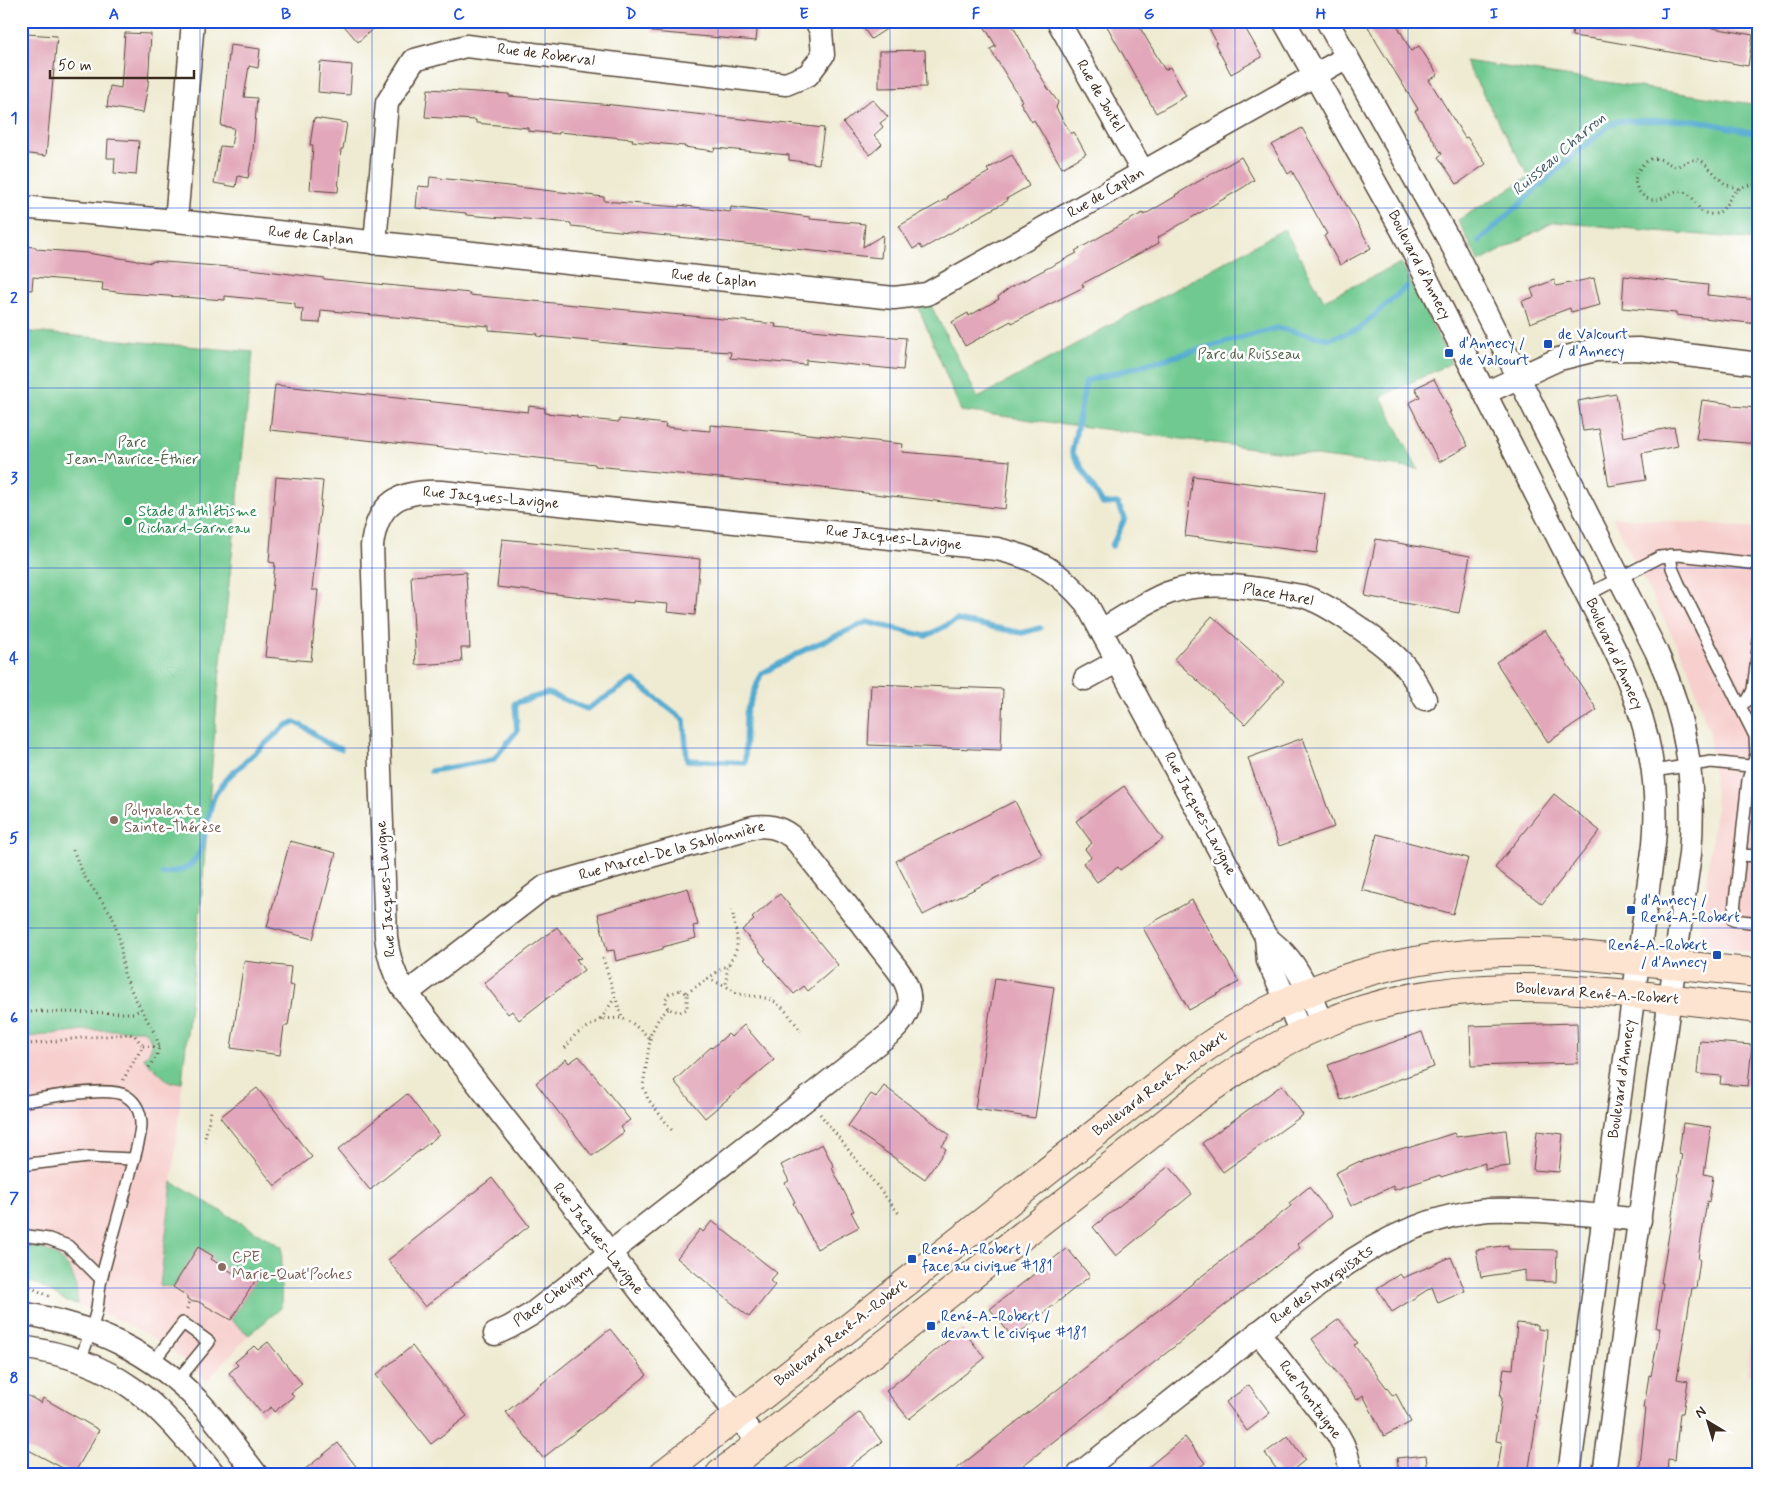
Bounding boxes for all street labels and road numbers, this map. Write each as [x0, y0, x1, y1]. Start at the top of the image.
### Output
street label: Rue de Roberval [496, 39, 596, 71]
street label: Rue de Joutel [1071, 56, 1129, 136]
street label: Rue de Caplan [1064, 163, 1148, 223]
street label: Boulevard d'Annecy [1383, 207, 1455, 323]
street label: Rue de Caplan [267, 222, 355, 250]
street label: Rue de Caplan [670, 265, 758, 293]
street label: Rue Jacques-Lavigne [422, 482, 560, 515]
street label: Rue Jacques-Lavigne [825, 521, 963, 556]
street label: Place Harel [1241, 579, 1315, 611]
street label: Boulevard d'Annecy [1580, 595, 1648, 713]
street label: Rue Jacques-Lavigne [1158, 749, 1241, 880]
street label: Rue Marcel-De la Sablonnière [577, 817, 767, 885]
street label: Rue Jacques-Lavigne [371, 820, 402, 958]
street label: Boulevard René-A.-Robert [1515, 978, 1680, 1010]
street label: Boulevard d'Annecy [1604, 1018, 1640, 1140]
street label: Boulevard René-A.-Robert [1089, 1027, 1232, 1141]
street label: Rue Jacques-Lavigne [547, 1179, 648, 1300]
street label: Rue des Marquisats [1266, 1241, 1378, 1329]
street label: Place Chevigny [509, 1260, 597, 1332]
street label: Boulevard René-A.-Robert [770, 1275, 912, 1391]
street label: Rue Montaigne [1274, 1357, 1346, 1443]

